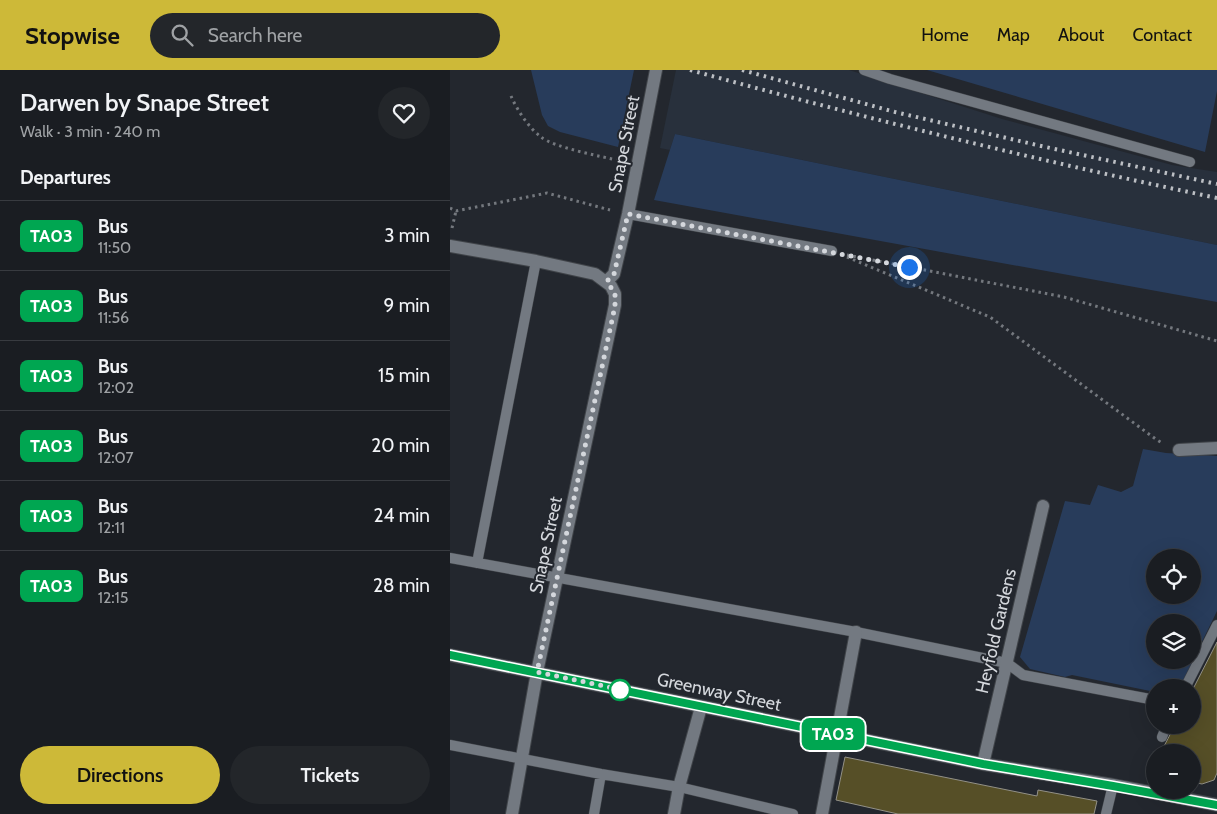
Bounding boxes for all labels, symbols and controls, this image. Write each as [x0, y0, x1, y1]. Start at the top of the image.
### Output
search box [150, 13, 500, 58]
text: Stopwise [25, 21, 120, 50]
icon: search [168, 21, 196, 49]
text: Search here [208, 24, 302, 47]
text: Home [921, 24, 969, 46]
text: Map [997, 24, 1030, 46]
text: About [1058, 24, 1104, 46]
text: Contact [1132, 24, 1192, 46]
button: heart [378, 87, 430, 139]
text: Darwen by Snape Street [20, 88, 269, 117]
street label: Snape Street [604, 93, 644, 195]
text: Walk · 3 min · 240 m [20, 122, 160, 141]
text: Departures [20, 166, 111, 189]
text: Bus [98, 215, 128, 238]
text: 3 min [384, 224, 430, 247]
text: TA03 [30, 225, 73, 247]
text: 11:50 [98, 238, 131, 257]
your location [897, 255, 922, 280]
text: Bus [98, 285, 128, 308]
text: 9 min [384, 294, 430, 317]
text: TA03 [30, 295, 73, 317]
text: 11:56 [98, 308, 129, 327]
text: Bus [98, 355, 128, 378]
text: 15 min [378, 364, 430, 387]
text: TA03 [30, 365, 73, 387]
text: 12:02 [98, 378, 134, 397]
text: Bus [98, 425, 128, 448]
text: 20 min [371, 434, 430, 457]
text: TA03 [30, 435, 73, 457]
text: 12:07 [98, 448, 134, 467]
street label: Snape Street [525, 494, 567, 596]
text: Bus [98, 495, 128, 518]
text: 24 min [373, 504, 430, 527]
text: TA03 [30, 505, 73, 527]
text: 12:11 [98, 518, 125, 537]
map controls [1146, 549, 1201, 799]
button: locate [1146, 549, 1201, 604]
text: Bus [98, 565, 128, 588]
street label: Heyfold Gardens [971, 566, 1021, 696]
text: 28 min [373, 574, 430, 597]
text: TA03 [30, 575, 73, 597]
text: 12:15 [98, 588, 129, 607]
button: layers [1146, 614, 1201, 669]
street label: Greenway Street [655, 668, 783, 716]
unlabelled marker [609, 679, 631, 701]
button: + [1146, 679, 1201, 734]
line badge: TA03 [798, 718, 868, 750]
text: TA03 [812, 723, 854, 745]
button: − [1146, 744, 1201, 799]
button: Directions [20, 746, 220, 804]
button: Tickets [230, 746, 430, 804]

